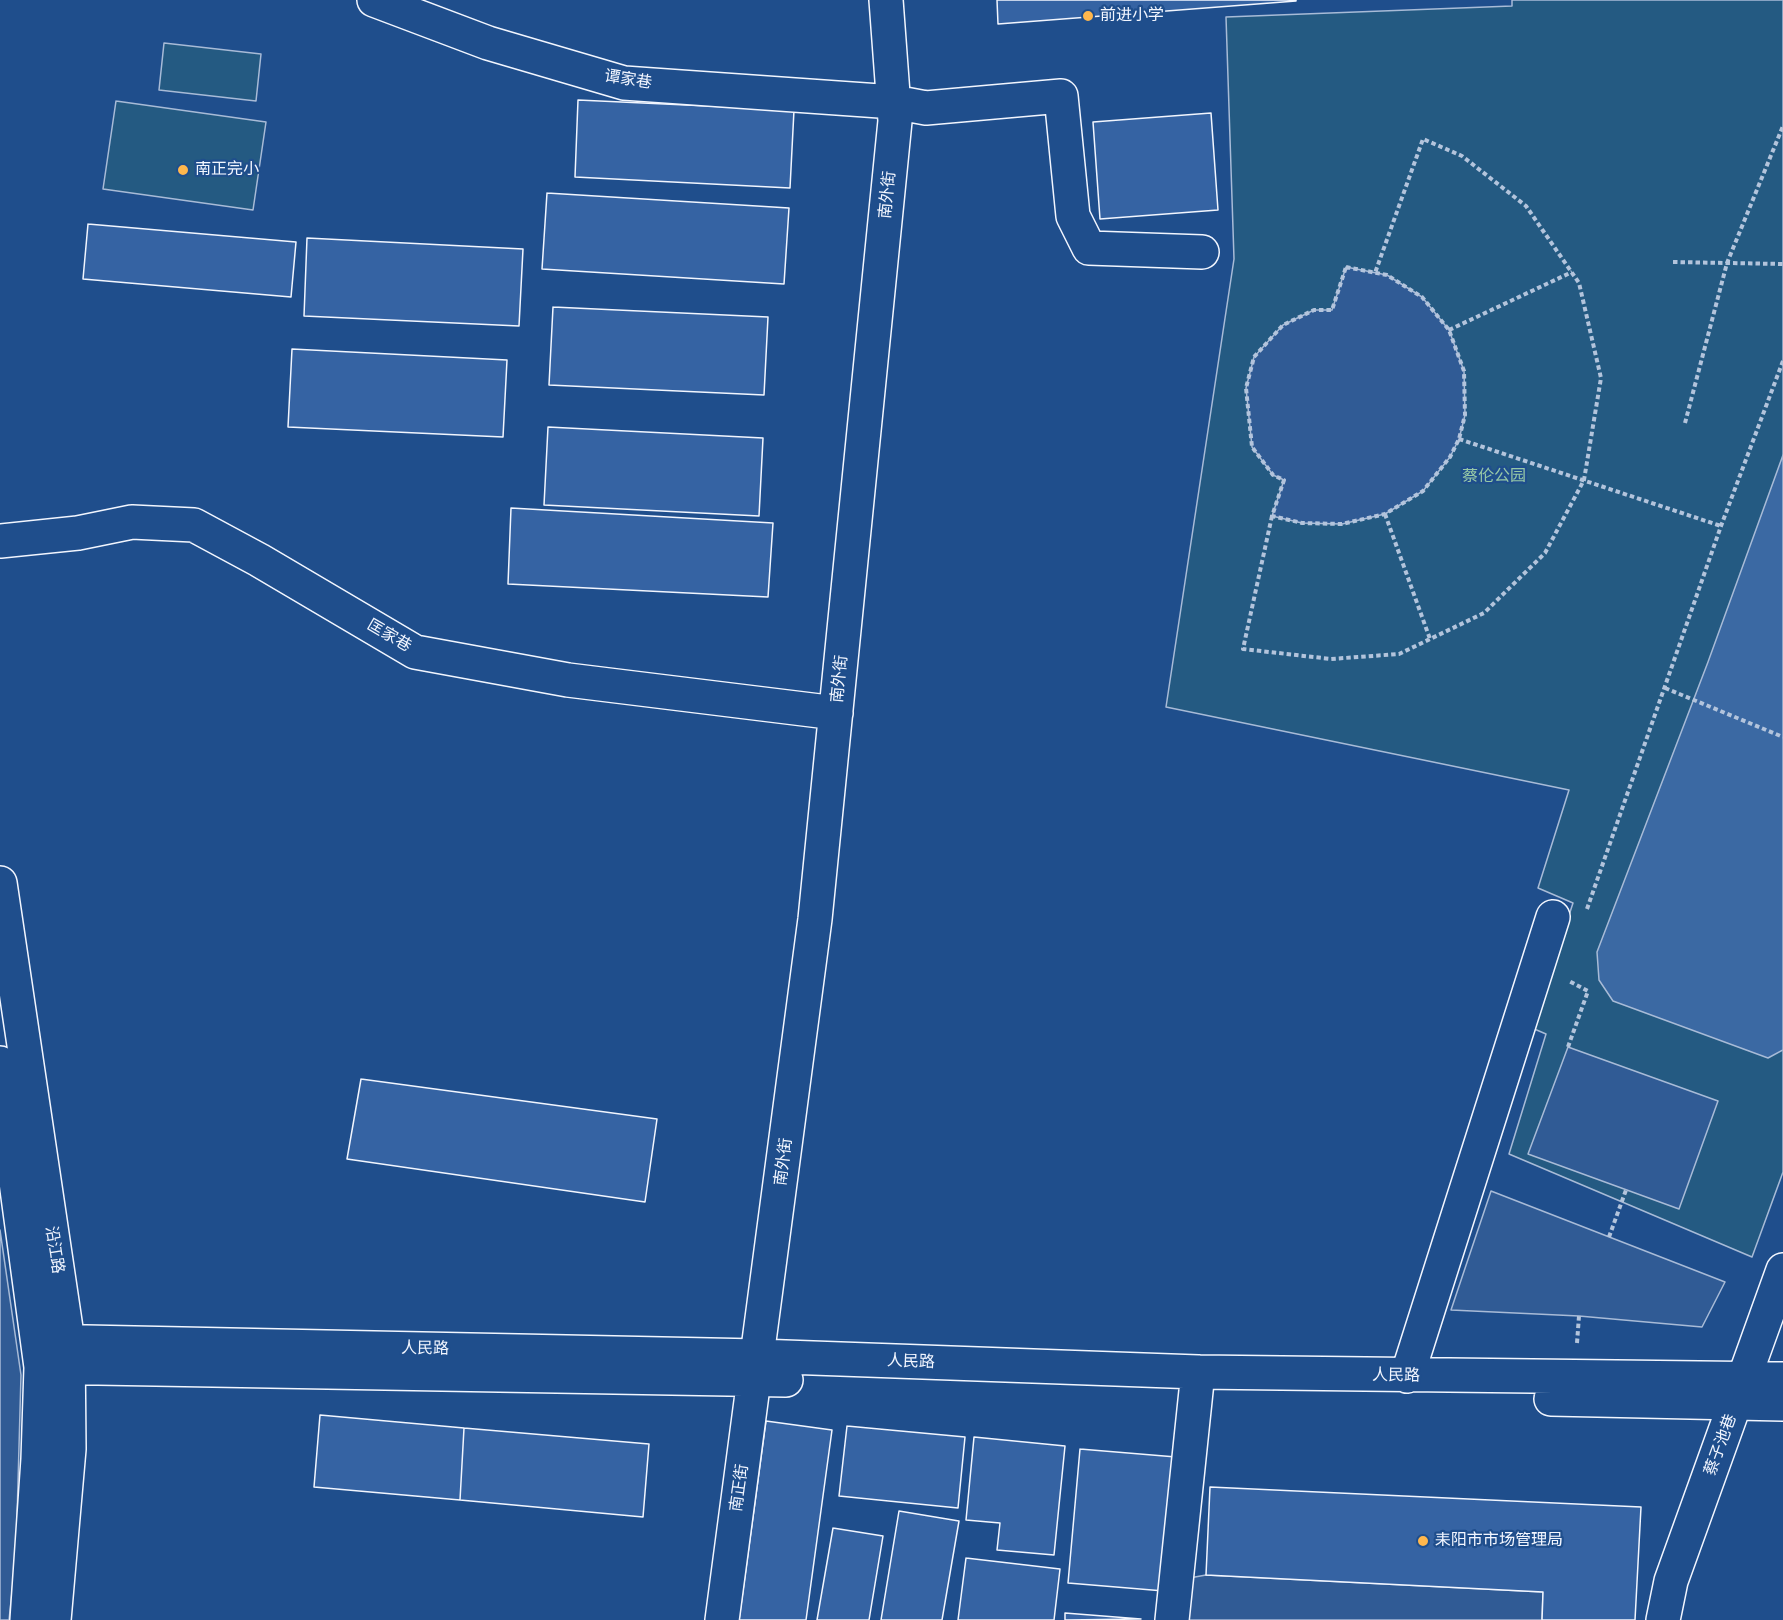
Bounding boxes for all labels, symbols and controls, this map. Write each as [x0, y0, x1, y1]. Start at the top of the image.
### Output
place label: 前进小学 [1100, 6, 1164, 26]
marker: 前进小学 [1081, 9, 1095, 23]
street label: 谭家巷 [603, 67, 653, 93]
place label: 南正完小 [195, 160, 259, 180]
marker: 南正完小 [176, 163, 190, 177]
street label: 南外街 [876, 170, 900, 220]
park label: 蔡伦公园 [1462, 467, 1526, 487]
street label: 匡家巷 [363, 616, 415, 656]
street label: 南外街 [828, 654, 852, 704]
street label: 南外街 [772, 1137, 796, 1187]
street label: 沿江路 [41, 1225, 67, 1275]
street label: 人民路 [401, 1339, 449, 1359]
street label: 人民路 [887, 1352, 935, 1372]
street label: 人民路 [1372, 1366, 1420, 1386]
street label: 蔡子池巷 [1701, 1412, 1741, 1478]
street label: 南正街 [727, 1463, 753, 1513]
place label: 耒阳市市场管理局 [1435, 1531, 1563, 1551]
marker: 耒阳市市场管理局 [1416, 1534, 1430, 1548]

